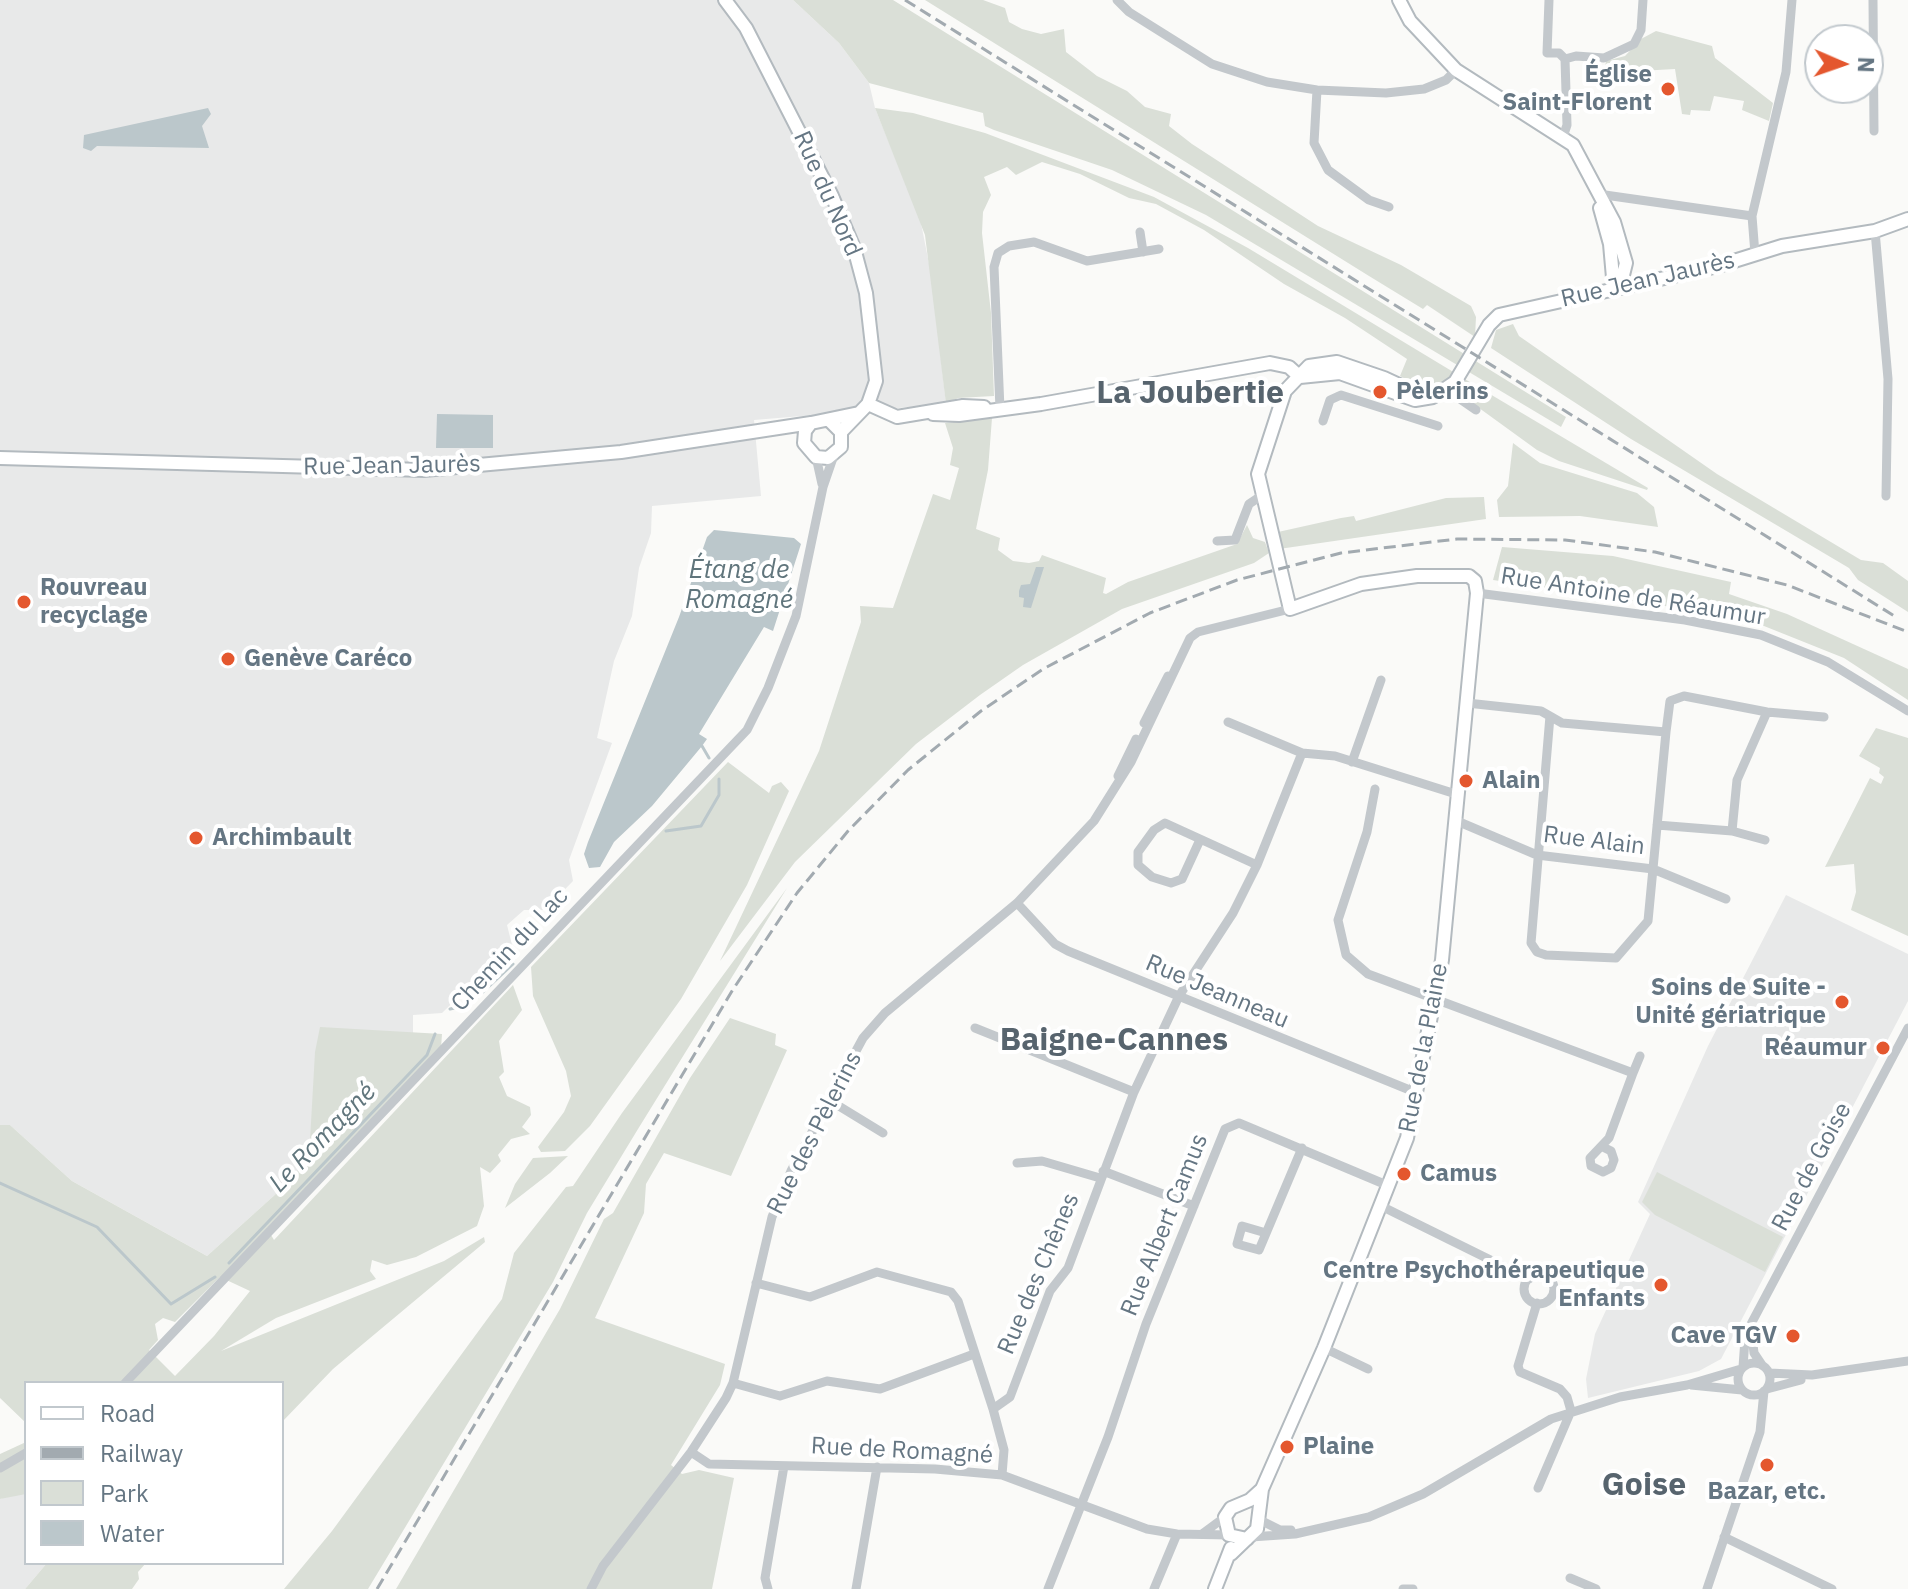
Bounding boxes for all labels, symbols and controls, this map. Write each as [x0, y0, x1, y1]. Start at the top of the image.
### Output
north arrow [1804, 24, 1884, 104]
text: N [1852, 56, 1881, 73]
place label: Église Saint-Florent [1502, 61, 1652, 117]
marker: Église Saint-Florent [1659, 80, 1677, 98]
street label: Rue du Nord [787, 127, 867, 261]
street label: Rue Jean Jaurès [1558, 246, 1738, 314]
district label: La Joubertie [1096, 375, 1284, 413]
place label: Pèlerins [1396, 378, 1488, 406]
marker: Pèlerins [1371, 383, 1389, 401]
street label: Rue Jean Jaurès [303, 450, 481, 482]
water label: Étang de Romagné [685, 554, 793, 616]
street label: Rue Antoine de Réaumur [1498, 562, 1768, 632]
place label: Rouvreau recyclage [40, 574, 148, 630]
marker: Rouvreau recyclage [15, 593, 33, 611]
place label: Genève Caréco [244, 645, 412, 673]
marker: Genève Caréco [219, 650, 237, 668]
place label: Alain [1482, 767, 1541, 795]
marker: Alain [1457, 772, 1475, 790]
street label: Rue Alain [1542, 820, 1646, 862]
place label: Archimbault [212, 824, 352, 852]
marker: Archimbault [187, 829, 205, 847]
street label: Chemin du Lac [446, 882, 574, 1018]
street label: Rue Jeanneau [1141, 949, 1293, 1035]
street label: Rue de la Plaine [1393, 961, 1455, 1135]
place label: Soins de Suite - Unité gériatrique [1635, 974, 1826, 1030]
marker: Soins de Suite - Unité gériatrique [1833, 993, 1851, 1011]
district label: Baigne-Cannes [1000, 1022, 1228, 1060]
place label: Réaumur [1764, 1034, 1867, 1062]
marker: Réaumur [1874, 1039, 1892, 1057]
street label: Rue des Pèlerins [761, 1047, 869, 1219]
water label: Le Romagné [263, 1077, 383, 1199]
street label: Rue de Goise [1766, 1098, 1858, 1236]
street label: Rue Albert Camus [1115, 1130, 1215, 1320]
place label: Camus [1420, 1160, 1497, 1188]
marker: Camus [1395, 1165, 1413, 1183]
street label: Rue des Chênes [992, 1189, 1086, 1359]
place label: Centre Psychothérapeutique Enfants [1323, 1257, 1645, 1313]
marker: Centre Psychothérapeutique Enfants [1652, 1276, 1670, 1294]
place label: Cave TGV [1671, 1322, 1777, 1350]
marker: Cave TGV [1784, 1327, 1802, 1345]
legend [24, 1381, 284, 1565]
text: Road [100, 1397, 155, 1429]
street label: Rue de Romagné [810, 1432, 994, 1470]
place label: Plaine [1303, 1433, 1374, 1461]
text: Railway [100, 1437, 183, 1469]
marker: Plaine [1278, 1438, 1296, 1456]
marker: Bazar, etc. [1758, 1456, 1776, 1474]
district label: Goise [1602, 1467, 1686, 1505]
text: Park [100, 1477, 149, 1509]
place label: Bazar, etc. [1707, 1478, 1827, 1506]
text: Water [100, 1517, 164, 1549]

